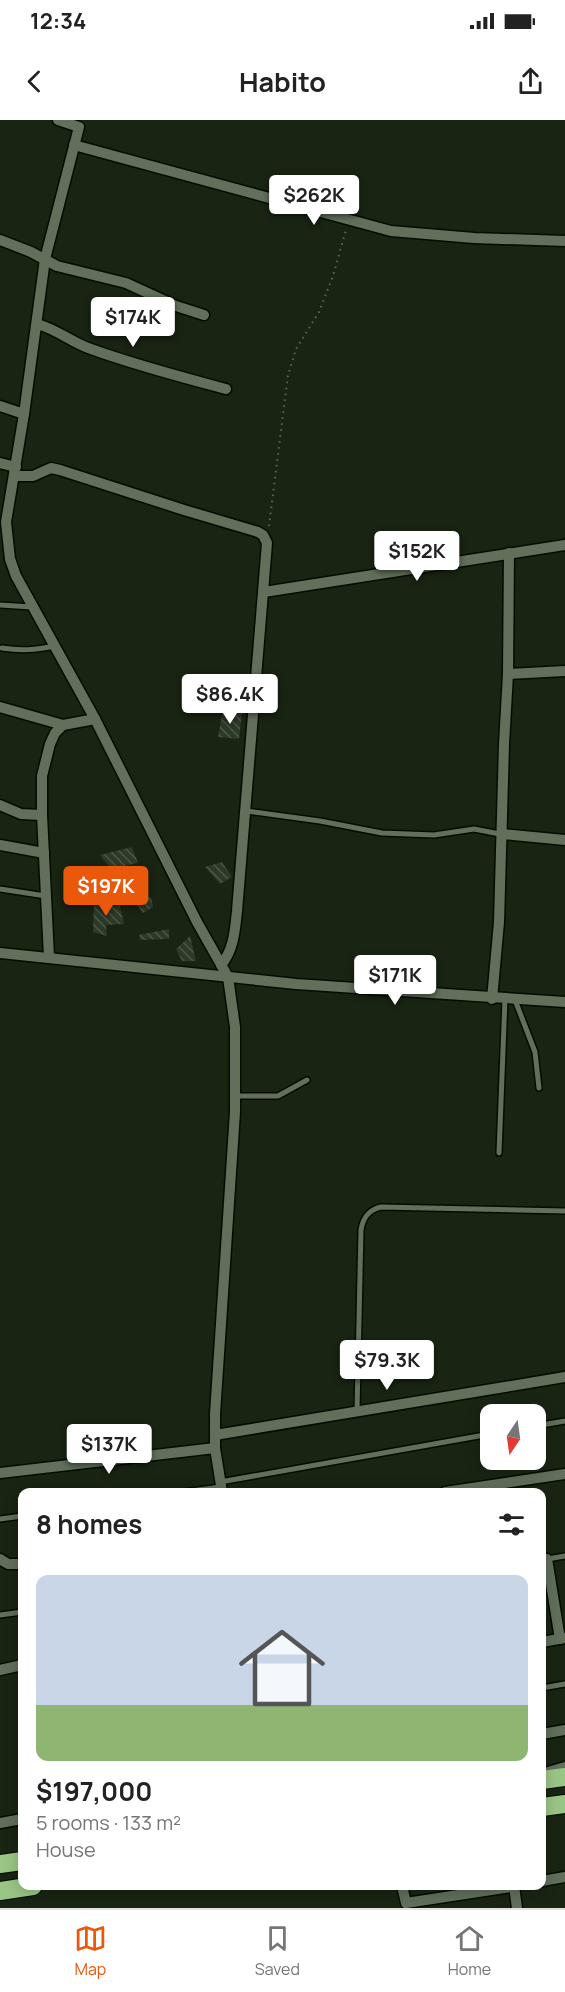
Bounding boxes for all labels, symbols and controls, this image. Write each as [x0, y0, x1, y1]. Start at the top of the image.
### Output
text: 12:34 [30, 6, 86, 36]
text: Habito [239, 63, 326, 100]
icon: back [18, 65, 51, 98]
icon: share [514, 65, 547, 98]
pin: $262K [272, 175, 356, 226]
text: $262K [283, 181, 345, 208]
pin: $174K [91, 297, 175, 348]
text: $174K [105, 303, 161, 330]
pin: $152K [375, 531, 459, 582]
text: $152K [388, 537, 446, 564]
pin: $86.4K [181, 674, 279, 725]
text: $86.4K [196, 680, 264, 707]
pin: $197K [64, 866, 148, 917]
text: $197K [77, 872, 135, 899]
pin: $171K [353, 955, 437, 1006]
text: $171K [368, 961, 422, 988]
pin: $79.3K [338, 1340, 436, 1391]
text: $79.3K [354, 1346, 420, 1373]
north arrow [480, 1404, 546, 1470]
map controls [480, 1404, 546, 1470]
pin: $137K [67, 1424, 151, 1475]
text: $137K [81, 1430, 137, 1457]
text: 8 homes [36, 1506, 142, 1542]
icon: filters [495, 1508, 528, 1541]
icon: home [228, 1614, 336, 1722]
text: $197,000 [36, 1773, 152, 1809]
text: 5 rooms · 133 m² [36, 1809, 181, 1836]
text: House [36, 1836, 96, 1863]
tab: Map [74, 1922, 107, 1980]
tab: Saved [255, 1922, 300, 1980]
tab: Home [448, 1922, 491, 1980]

